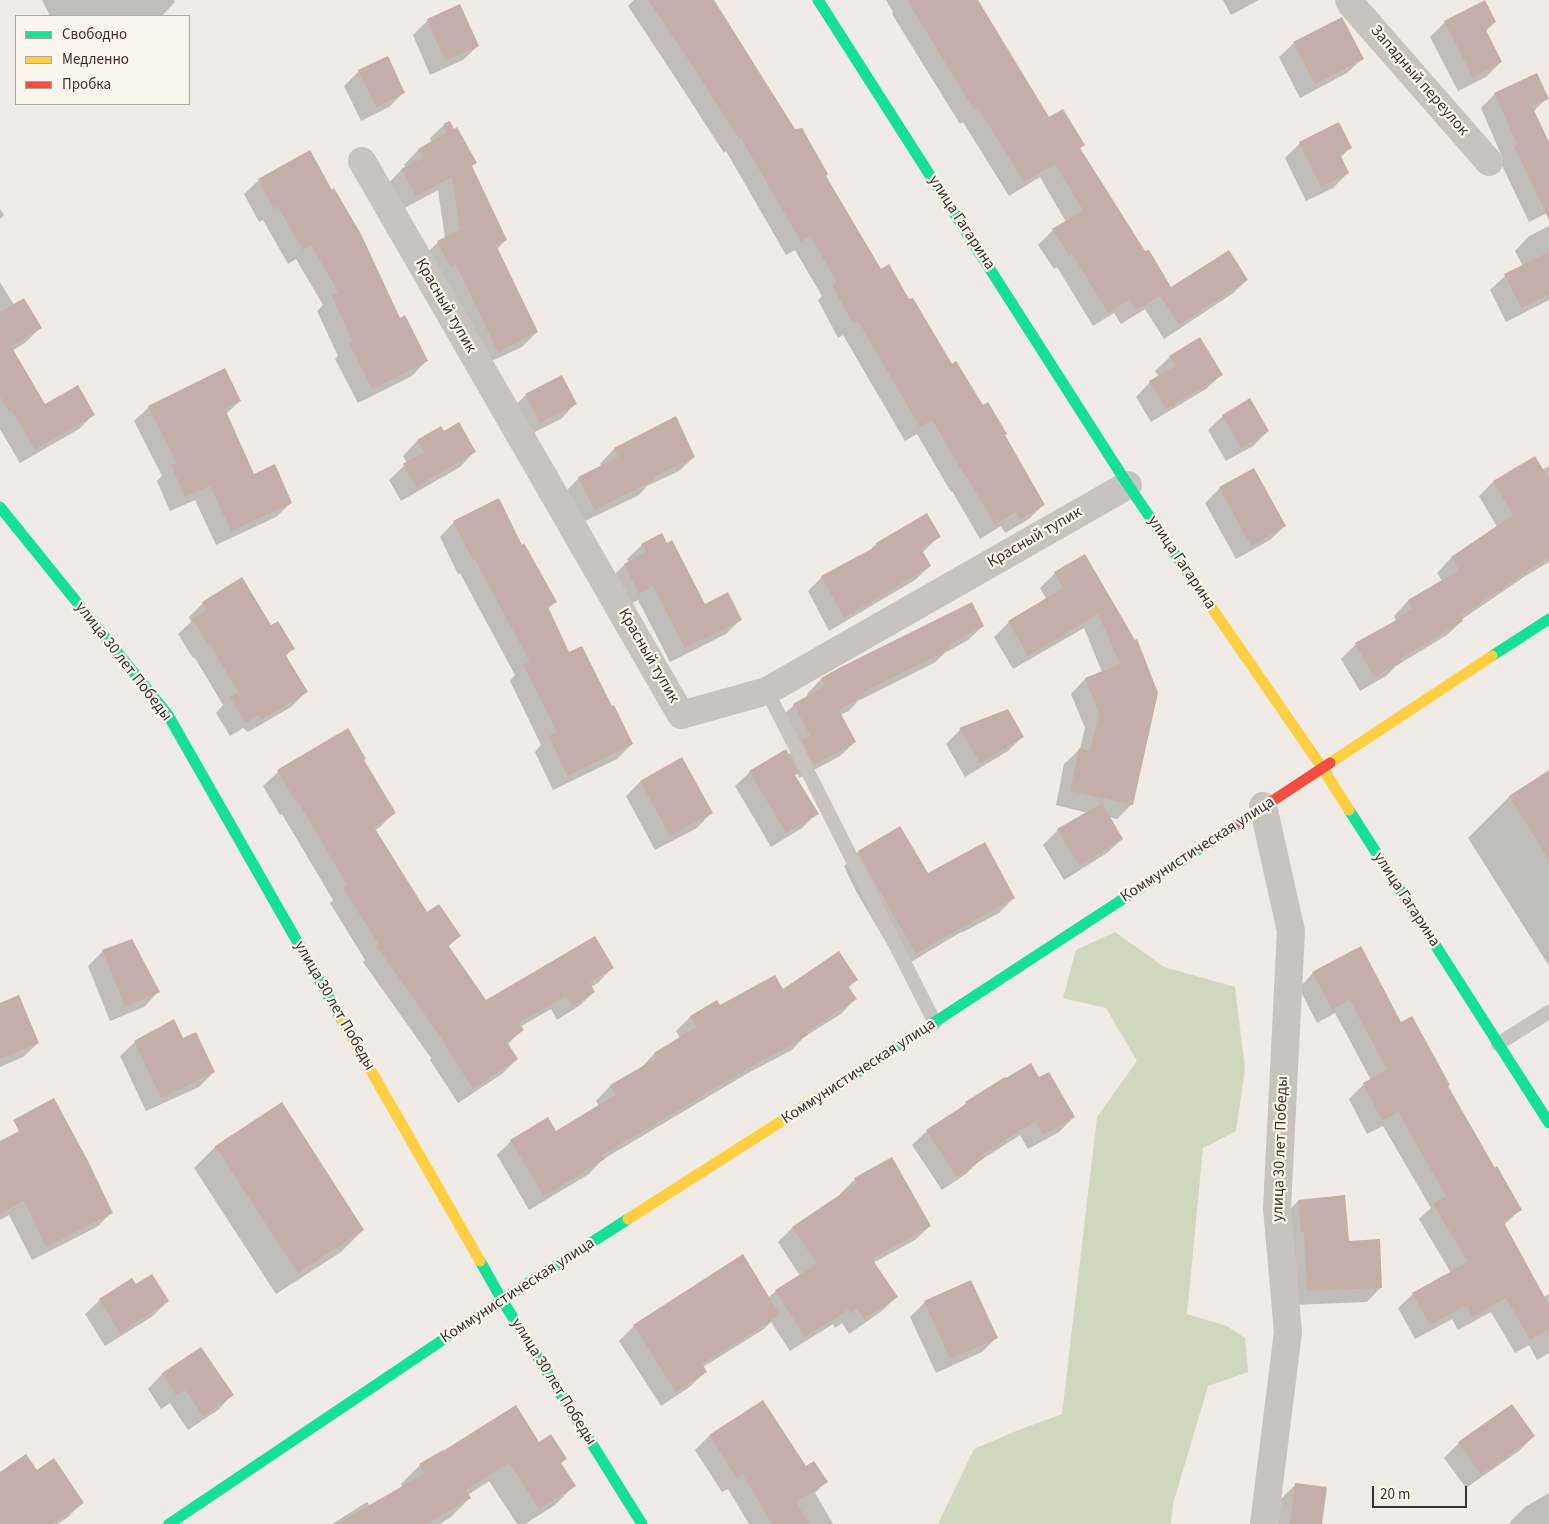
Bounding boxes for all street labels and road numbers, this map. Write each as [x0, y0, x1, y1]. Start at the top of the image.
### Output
street label: Западный переулок [1366, 22, 1472, 140]
street label: улица Гагарина [923, 172, 999, 274]
street label: Красный тупик [410, 255, 480, 357]
street label: Красный тупик [984, 503, 1086, 573]
street label: улица Гагарина [1143, 513, 1219, 613]
street label: улица 30 лет Победы [70, 599, 176, 725]
street label: Красный тупик [613, 605, 683, 707]
street label: Коммунистическая улица [1117, 793, 1279, 907]
street label: улица Гагарина [1368, 849, 1444, 951]
street label: улица 30 лет Победы [289, 938, 379, 1074]
street label: Коммунистическая улица [778, 1015, 940, 1129]
street label: улица 30 лет Победы [1269, 1076, 1293, 1222]
street label: Коммунистическая улица [437, 1234, 599, 1348]
street label: улица 30 лет Победы [506, 1315, 600, 1449]

